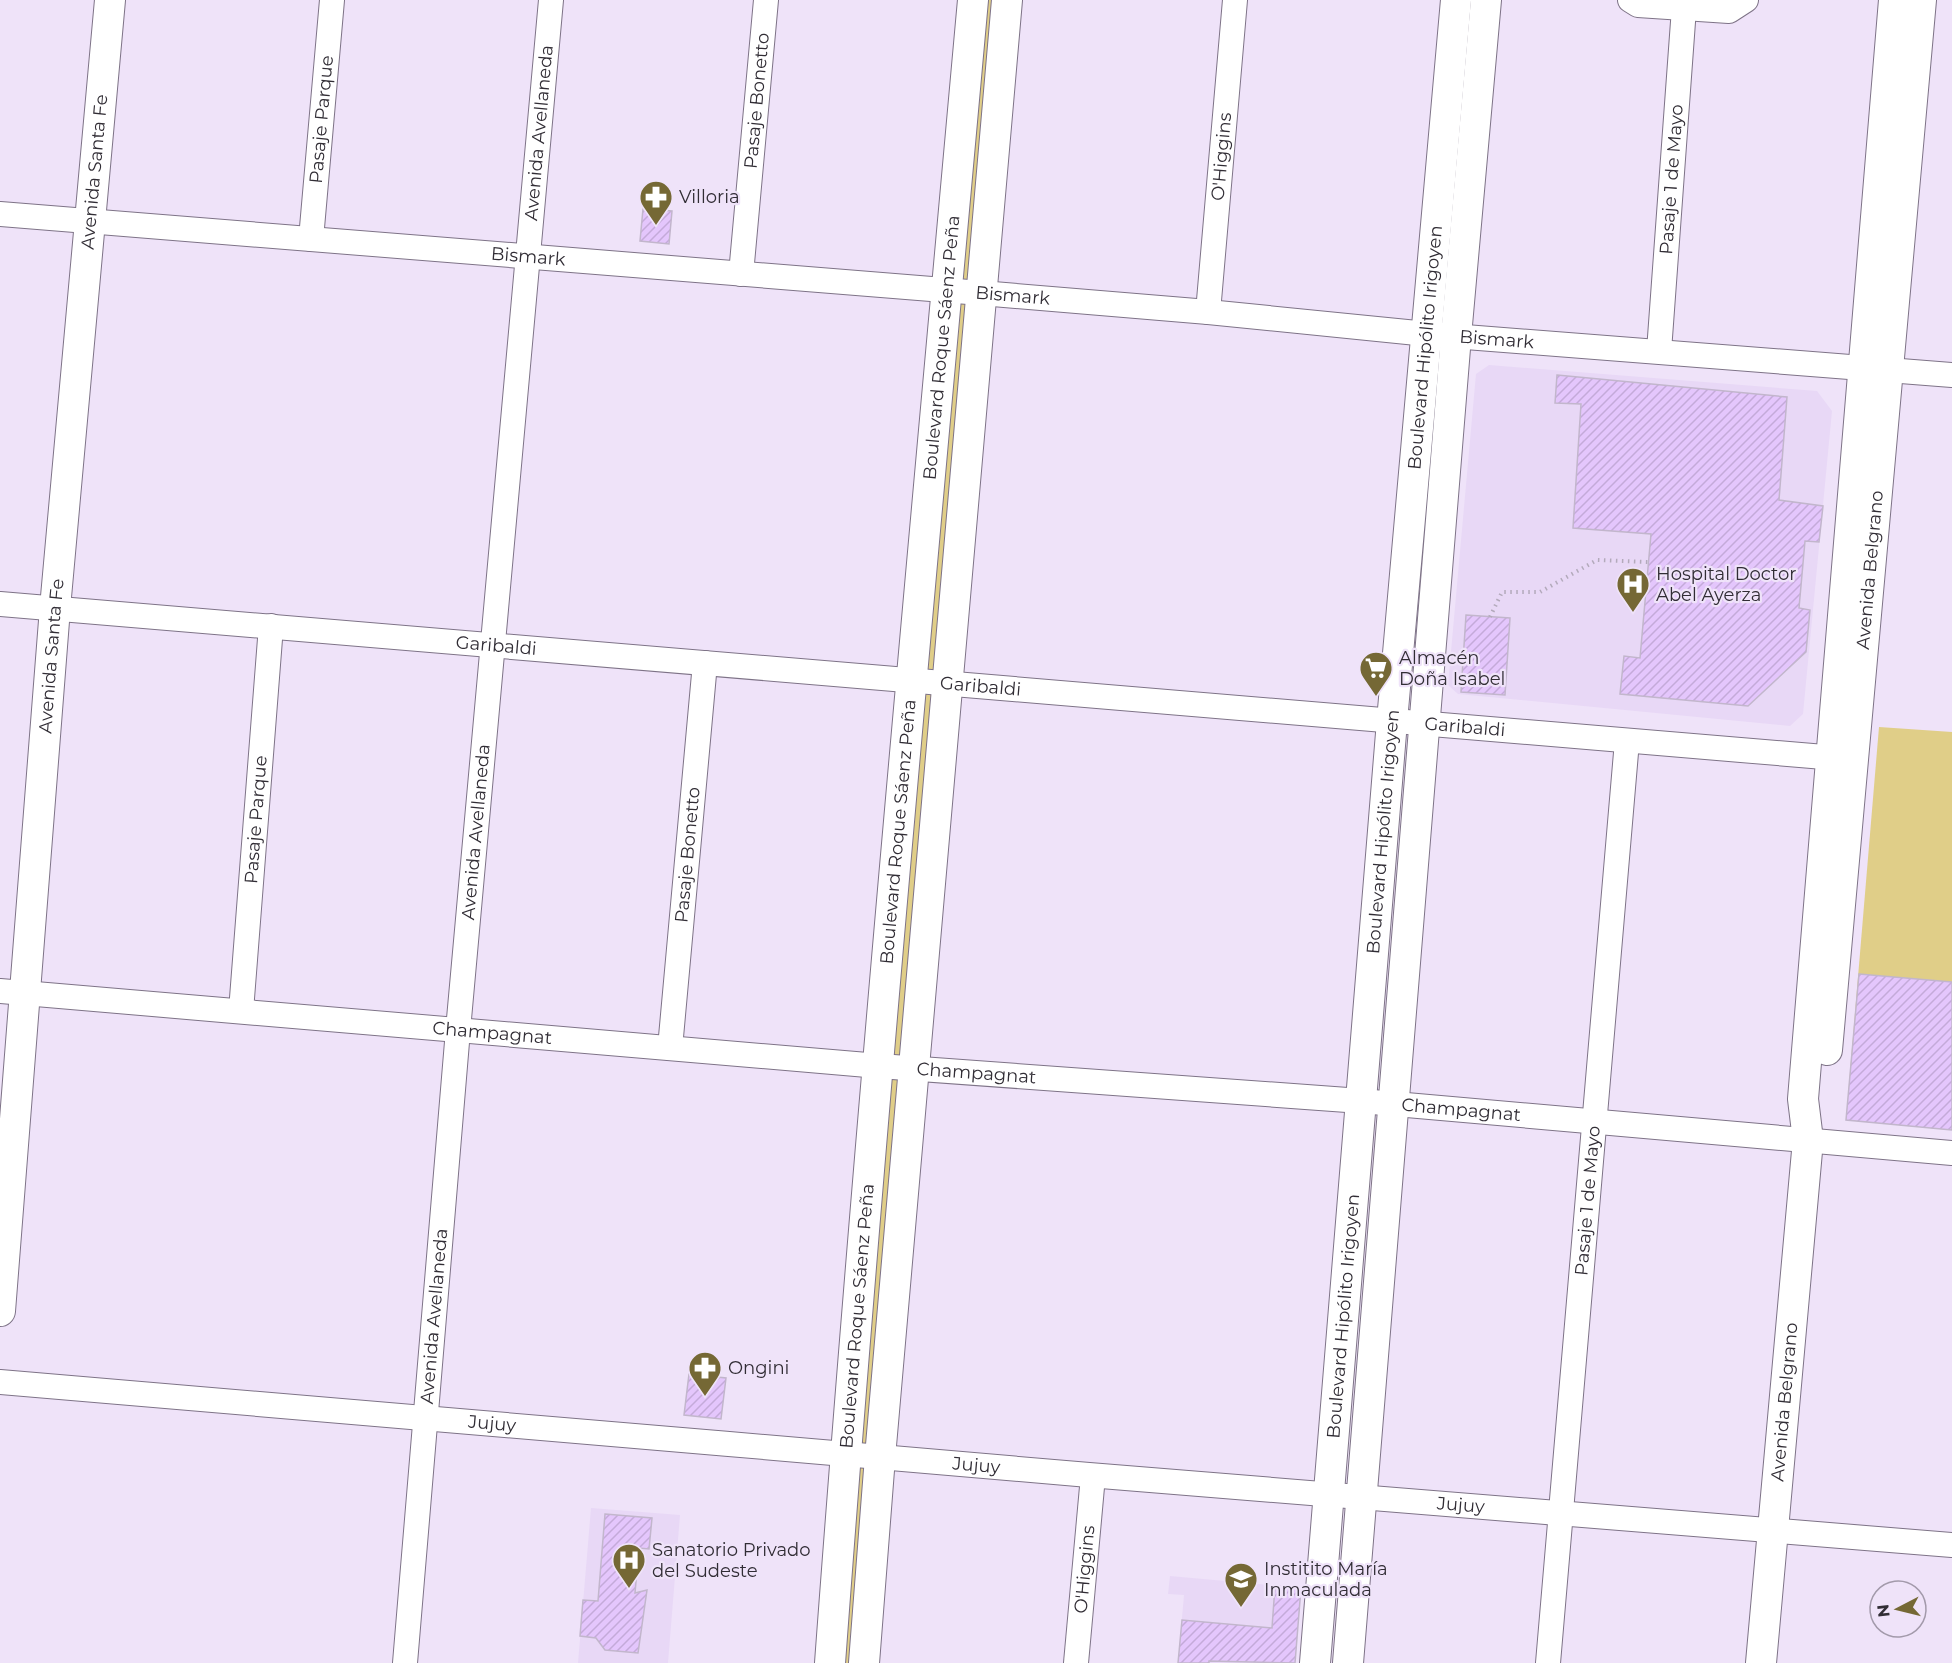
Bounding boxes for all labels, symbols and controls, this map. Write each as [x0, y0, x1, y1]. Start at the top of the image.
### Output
street label: Pasaje Bonetto [740, 32, 774, 170]
street label: Avenida Avellaneda [520, 44, 558, 222]
street label: Pasaje Parque [305, 54, 338, 185]
street label: Avenida Santa Fe [76, 93, 112, 250]
street label: Pasaje 1 de Mayo [1655, 104, 1688, 255]
street label: O'Higgins [1207, 111, 1236, 202]
pharmacy icon: Villoria [638, 179, 674, 226]
place label: Villoria [679, 186, 740, 208]
street label: Boulevard Roque Sáenz Peña [919, 214, 964, 481]
street label: Boulevard Hipólito Irigoyen [1403, 224, 1447, 471]
street label: Bismark [490, 243, 567, 271]
street label: Bismark [975, 282, 1051, 310]
street label: Bismark [1459, 326, 1535, 353]
street label: Avenida Belgrano [1852, 489, 1888, 650]
place label: Hospital Doctor Abel Ayerza [1656, 563, 1797, 606]
hospital icon: Hospital Doctor Abel Ayerza [1615, 566, 1651, 613]
street label: Avenida Santa Fe [34, 577, 69, 734]
street label: Garibaldi [455, 631, 538, 660]
place label: Almacén Doña Isabel [1399, 647, 1505, 690]
supermarket icon: Almacén Doña Isabel [1358, 650, 1394, 697]
street label: Garibaldi [939, 672, 1022, 701]
street label: Boulevard Roque Sáenz Peña [876, 698, 921, 965]
street label: Boulevard Hipólito Irigoyen [1362, 709, 1404, 955]
street label: Garibaldi [1423, 713, 1506, 741]
street label: Avenida Avellaneda [457, 743, 495, 921]
street label: Pasaje Parque [240, 754, 272, 885]
street label: Pasaje Bonetto [670, 786, 705, 924]
street label: Champagnat [432, 1017, 553, 1049]
street label: Champagnat [916, 1058, 1037, 1088]
street label: Champagnat [1400, 1094, 1522, 1126]
street label: Pasaje 1 de Mayo [1570, 1125, 1605, 1277]
street label: Boulevard Roque Sáenz Peña [835, 1183, 879, 1449]
street label: Boulevard Hipólito Irigoyen [1322, 1193, 1364, 1439]
street label: Avenida Avellaneda [416, 1227, 452, 1405]
street label: Avenida Belgrano [1766, 1322, 1803, 1483]
pharmacy icon: Ongini [687, 1350, 723, 1397]
place label: Ongini [728, 1357, 789, 1379]
street label: Jujuy [466, 1411, 517, 1437]
street label: Jujuy [951, 1452, 1001, 1478]
street label: Jujuy [1435, 1492, 1486, 1518]
street label: O'Higgins [1070, 1524, 1099, 1614]
place label: Sanatorio Privado del Sudeste [652, 1539, 811, 1582]
hospital icon: Sanatorio Privado del Sudeste [611, 1542, 647, 1589]
place label: Institito María Inmaculada [1264, 1558, 1388, 1601]
school or university icon: Institito María Inmaculada [1223, 1561, 1259, 1608]
north arrow [1868, 1579, 1928, 1639]
text: N [1873, 1603, 1894, 1618]

